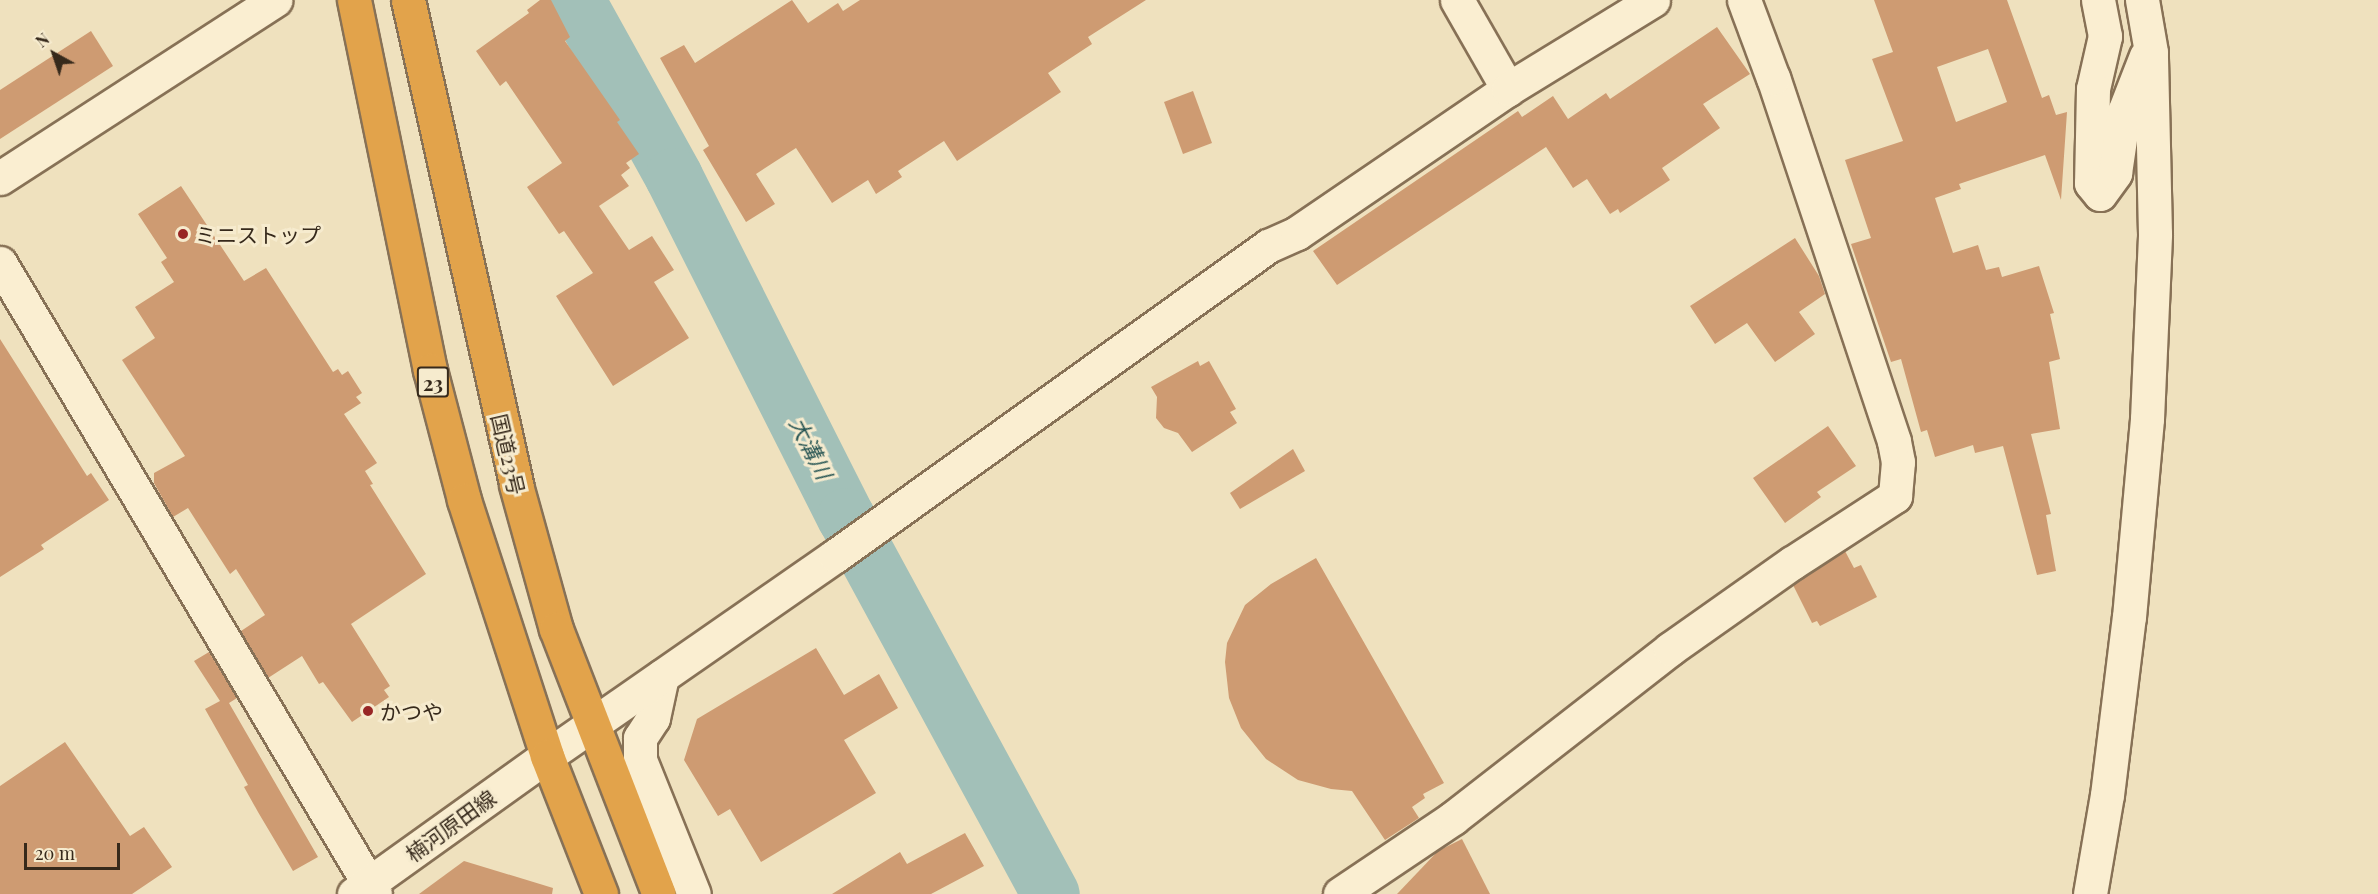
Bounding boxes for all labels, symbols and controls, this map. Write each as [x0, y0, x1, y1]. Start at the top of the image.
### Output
north arrow [24, 24, 84, 84]
text: N [31, 28, 53, 52]
place label: ミニストップ [195, 221, 321, 247]
marker: ミニストップ [176, 227, 190, 241]
road number: 23 [416, 365, 450, 399]
street label: 国道23号 [487, 411, 531, 497]
water label: 大溝川 [784, 413, 838, 483]
place label: かつや [380, 698, 443, 724]
marker: かつや [361, 704, 375, 718]
street label: 楠河原田線 [400, 784, 500, 866]
scale bar [27, 831, 123, 869]
text: 20 m [35, 841, 75, 865]

